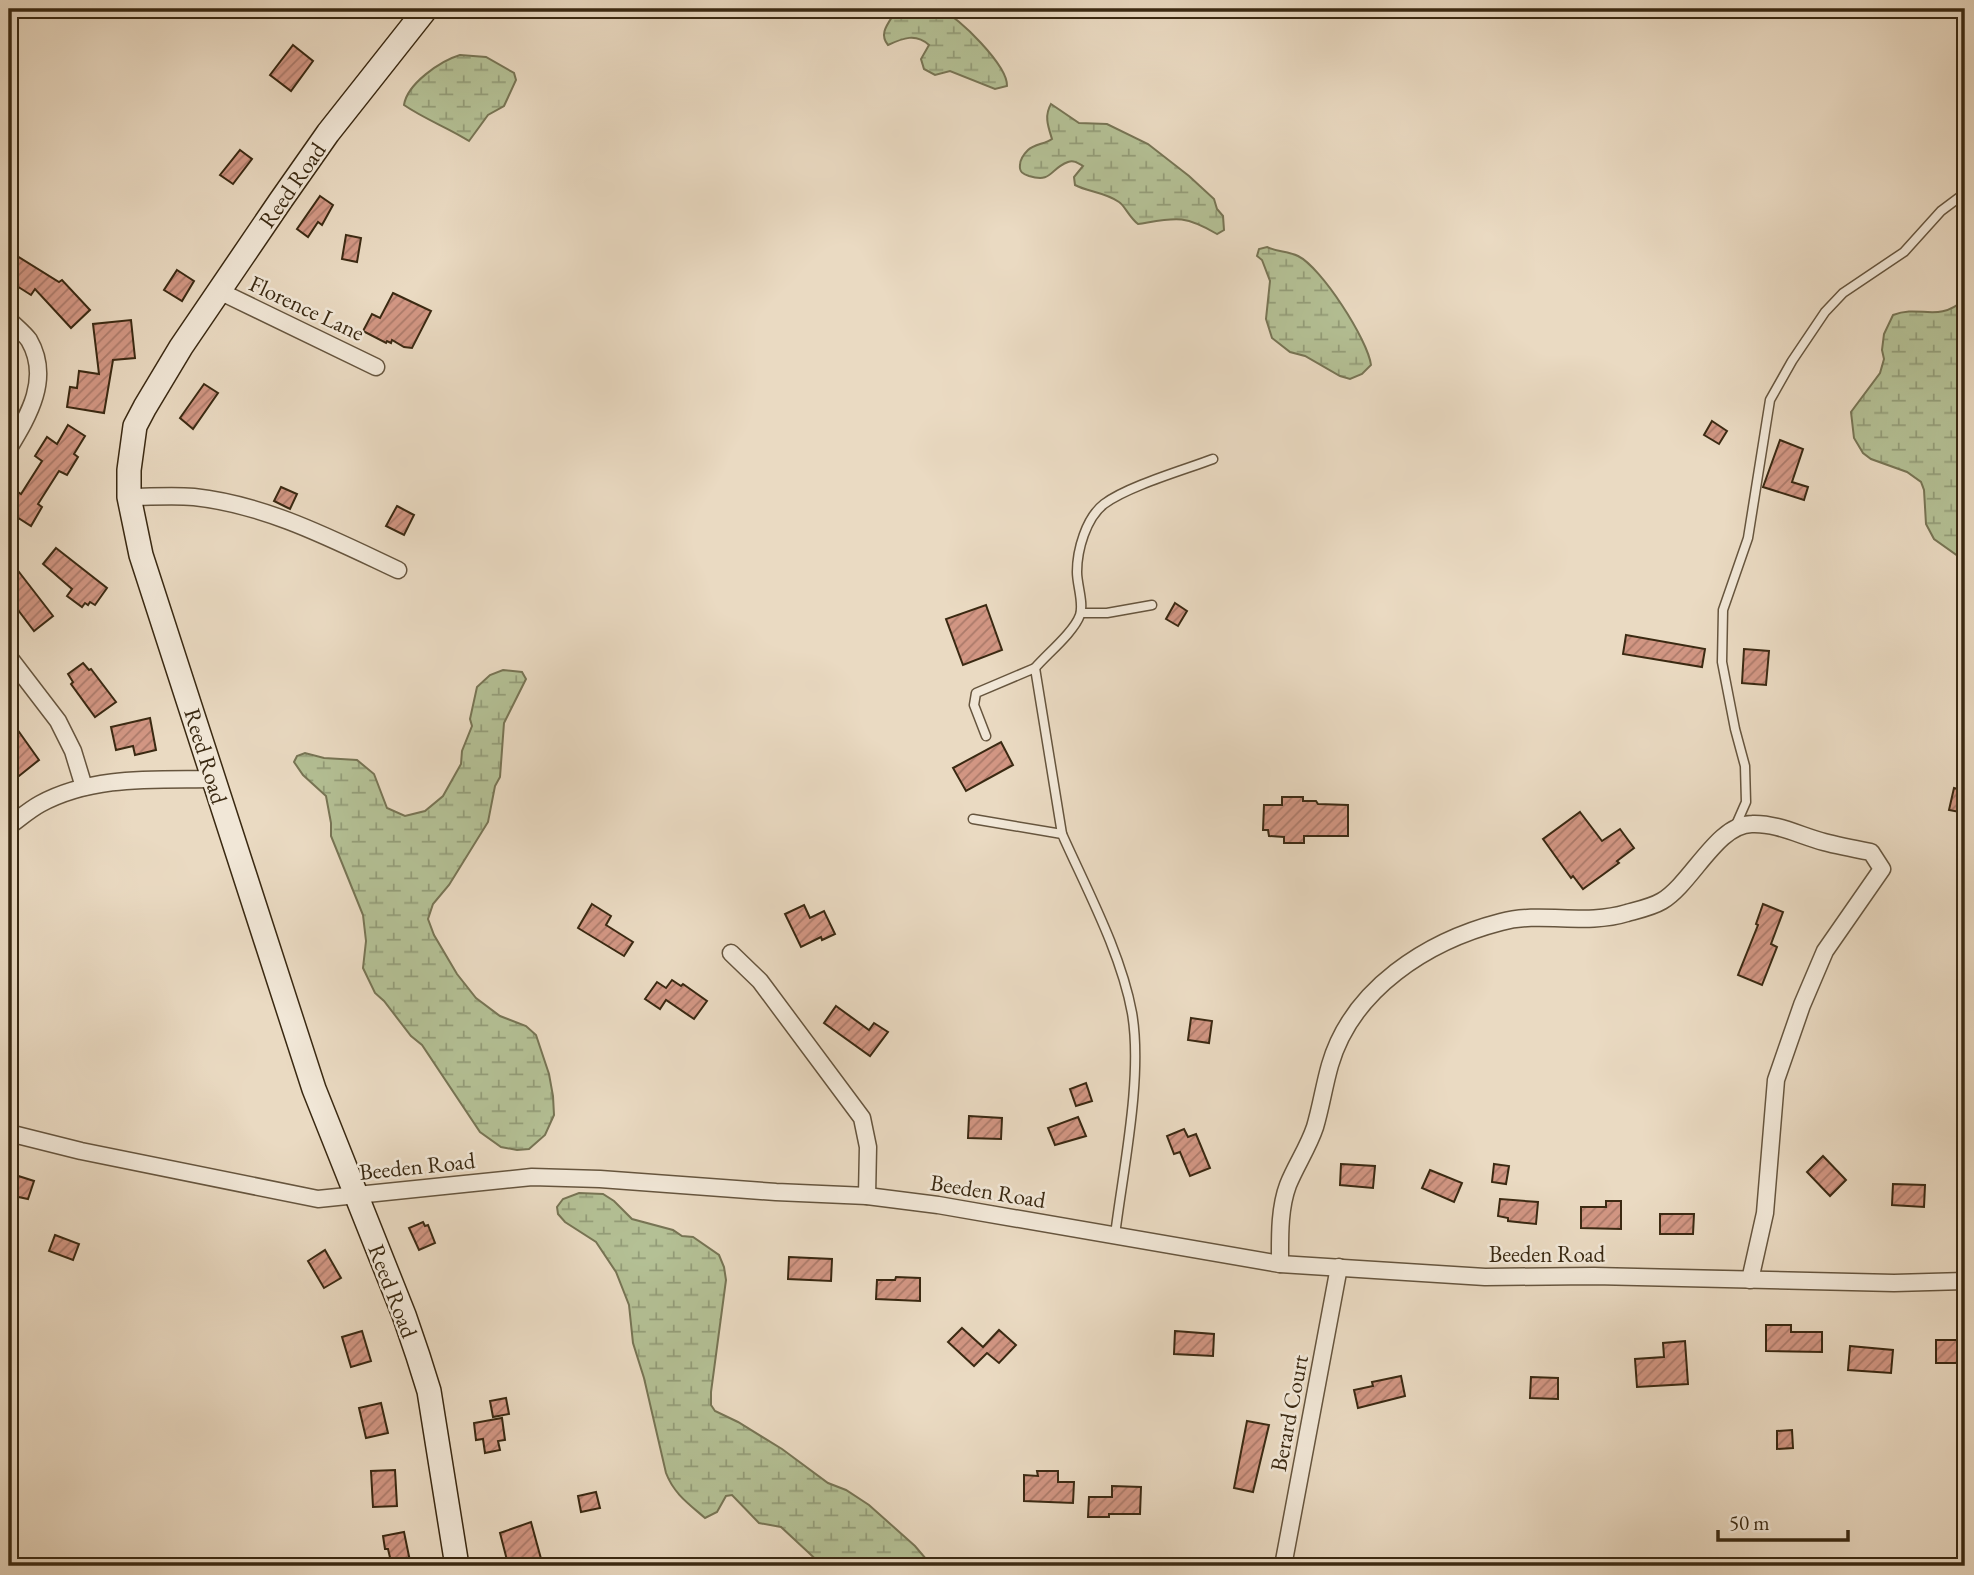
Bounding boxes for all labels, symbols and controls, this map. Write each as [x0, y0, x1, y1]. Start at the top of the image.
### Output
street label: Reed Road [252, 136, 333, 234]
street label: Florence Lane [245, 268, 369, 348]
street label: Reed Road [177, 705, 235, 808]
street label: Beeden Road [358, 1145, 477, 1187]
street label: Beeden Road [928, 1167, 1048, 1215]
street label: Beeden Road [1489, 1239, 1606, 1269]
street label: Reed Road [361, 1240, 425, 1343]
street label: Berard Court [1263, 1351, 1315, 1474]
scale bar [1718, 1498, 1848, 1542]
text: 50 m [1729, 1509, 1770, 1536]

